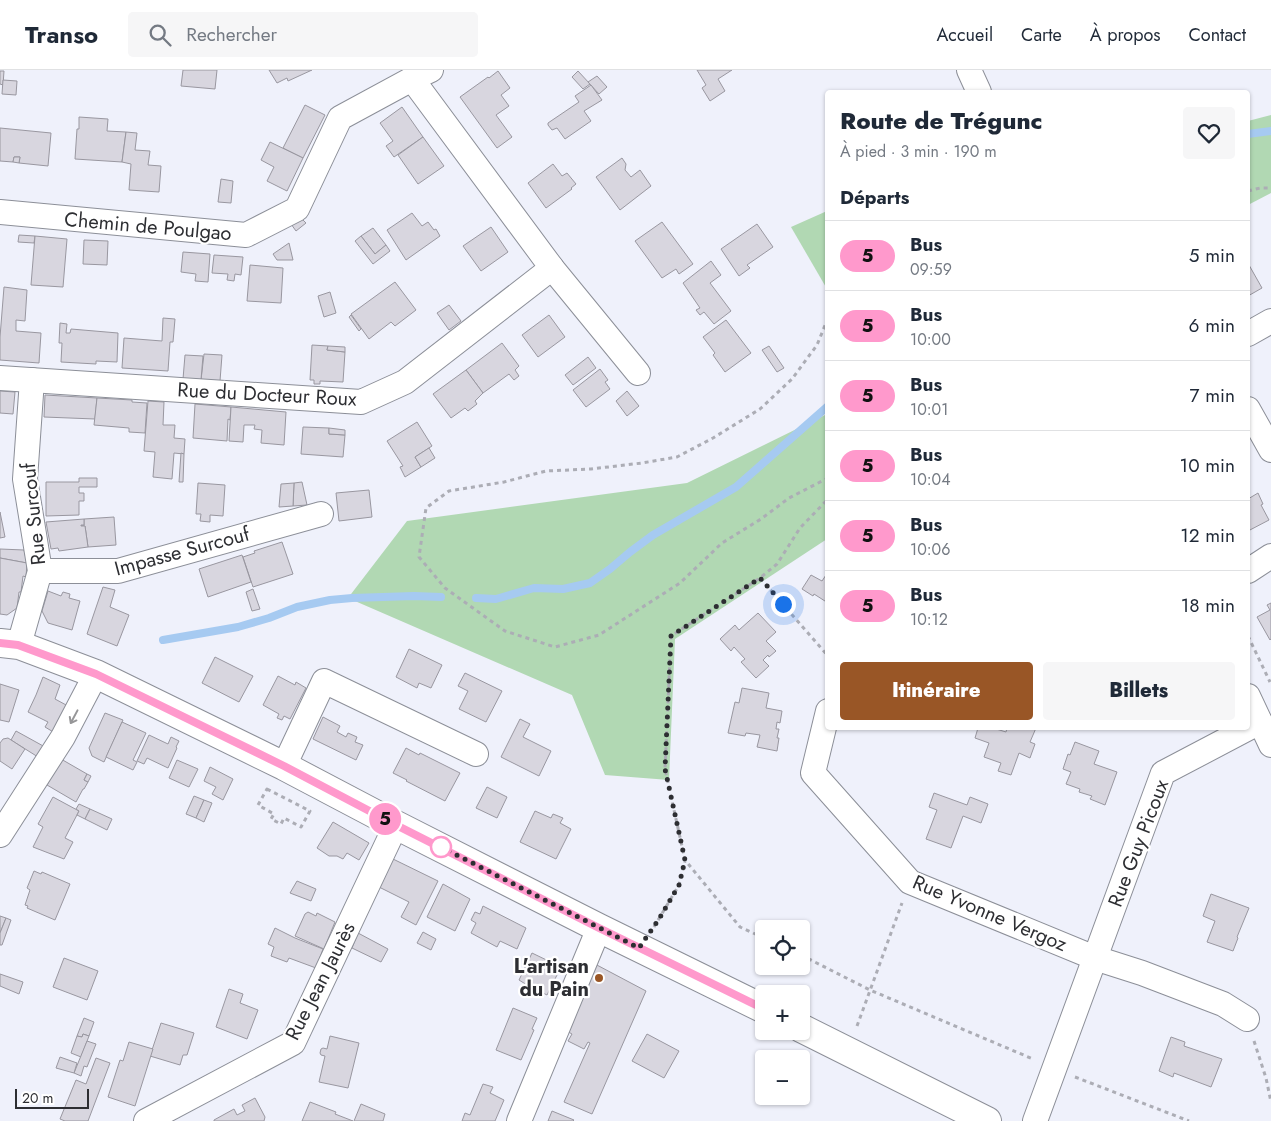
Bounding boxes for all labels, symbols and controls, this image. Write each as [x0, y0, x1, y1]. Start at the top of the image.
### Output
search box [128, 12, 478, 57]
text: Transo [25, 17, 98, 52]
icon: search [146, 21, 174, 49]
text: Rechercher [186, 21, 277, 48]
text: Accueil [936, 22, 993, 48]
text: Carte [1021, 22, 1062, 48]
text: À propos [1090, 22, 1160, 48]
text: Contact [1188, 22, 1246, 48]
text: Route de Trégunc [840, 103, 1043, 138]
button: heart [1183, 107, 1235, 159]
text: À pied · 3 min · 190 m [840, 140, 997, 163]
text: Départs [840, 184, 909, 211]
street label: Chemin de Poulgao [63, 205, 233, 248]
text: Bus [910, 231, 942, 258]
text: 5 min [1189, 242, 1235, 269]
text: 5 [862, 243, 873, 269]
text: 09:59 [910, 258, 952, 281]
text: Bus [910, 301, 942, 328]
text: 6 min [1189, 312, 1235, 339]
text: 5 [862, 313, 873, 339]
text: 10:00 [910, 328, 951, 351]
text: Bus [910, 371, 942, 398]
street label: Rue du Docteur Roux [177, 375, 358, 414]
text: 7 min [1190, 382, 1235, 409]
text: 5 [862, 383, 873, 409]
text: 10:01 [910, 398, 948, 421]
text: Bus [910, 441, 942, 468]
text: 10 min [1180, 452, 1235, 479]
text: 5 [862, 453, 873, 479]
street label: Rue Surcouf [14, 460, 53, 567]
text: 10:04 [910, 468, 951, 491]
text: Bus [910, 511, 942, 538]
street label: Impasse Surcouf [111, 519, 254, 583]
text: 12 min [1180, 522, 1235, 549]
text: 5 [862, 523, 873, 549]
text: 10:06 [910, 538, 950, 561]
text: Bus [910, 581, 942, 608]
your location [771, 592, 796, 617]
text: 18 min [1181, 592, 1235, 619]
text: 5 [862, 593, 873, 619]
text: 10:12 [910, 608, 948, 631]
button: Itinéraire [840, 662, 1033, 720]
button: Billets [1043, 662, 1235, 720]
one-way arrow [69, 710, 79, 725]
street label: Rue Guy Picoux [1101, 775, 1176, 911]
line badge: 5 [369, 803, 401, 835]
text: 5 [379, 806, 391, 832]
unlabelled marker [430, 836, 452, 858]
street label: Rue Yvonne Vergoz [908, 868, 1071, 959]
street label: Rue Jean Jaurès [278, 917, 363, 1045]
map controls [755, 920, 810, 1105]
button: locate [755, 920, 810, 975]
place label: L'artisan du Pain [514, 952, 589, 1004]
marker: L'artisan du Pain [593, 972, 605, 984]
button: + [755, 985, 810, 1040]
button: − [755, 1050, 810, 1105]
scale bar [15, 1086, 89, 1109]
text: 20 m [22, 1088, 54, 1108]

